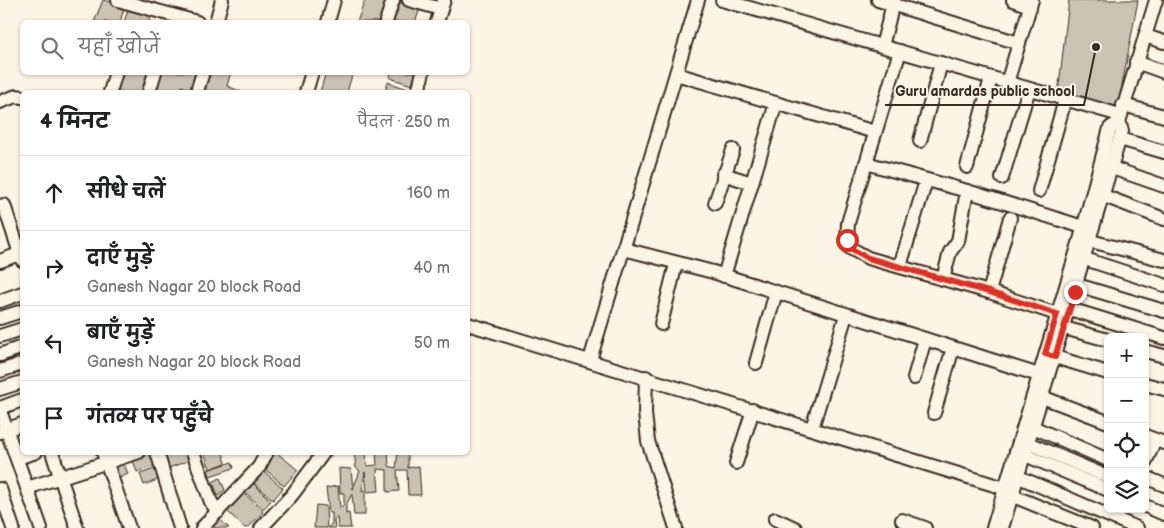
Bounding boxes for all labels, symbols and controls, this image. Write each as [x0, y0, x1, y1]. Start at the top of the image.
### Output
search box [20, 20, 470, 75]
icon: search [38, 34, 66, 62]
text: यहाँ खोजें [78, 36, 160, 59]
callout: Guru amardas public school [885, 76, 1084, 105]
text: Guru amardas public school [895, 83, 1075, 100]
text: 4 मिनट [40, 109, 109, 134]
text: पैदल · 250 m [357, 113, 450, 132]
icon: ahead [40, 179, 68, 207]
text: सीधे चलें [87, 181, 165, 204]
text: 160 m [407, 184, 450, 203]
route start [836, 229, 859, 252]
text: दाएँ मुड़ें [87, 247, 153, 270]
icon: right [40, 254, 68, 282]
text: 40 m [413, 259, 450, 278]
text: Ganesh Nagar 20 block Road [87, 278, 301, 297]
route end [1064, 281, 1087, 304]
text: बाएँ मुड़ें [87, 322, 154, 345]
icon: left [40, 329, 68, 357]
map controls [1104, 333, 1149, 513]
button: + [1104, 333, 1149, 378]
text: 50 m [414, 334, 450, 353]
text: Ganesh Nagar 20 block Road [87, 353, 301, 372]
button: − [1104, 378, 1149, 423]
icon: arrive [40, 404, 68, 432]
text: गंतव्य पर पहुँचे [87, 406, 213, 429]
button: locate [1104, 423, 1149, 468]
button: layers [1104, 468, 1149, 513]

